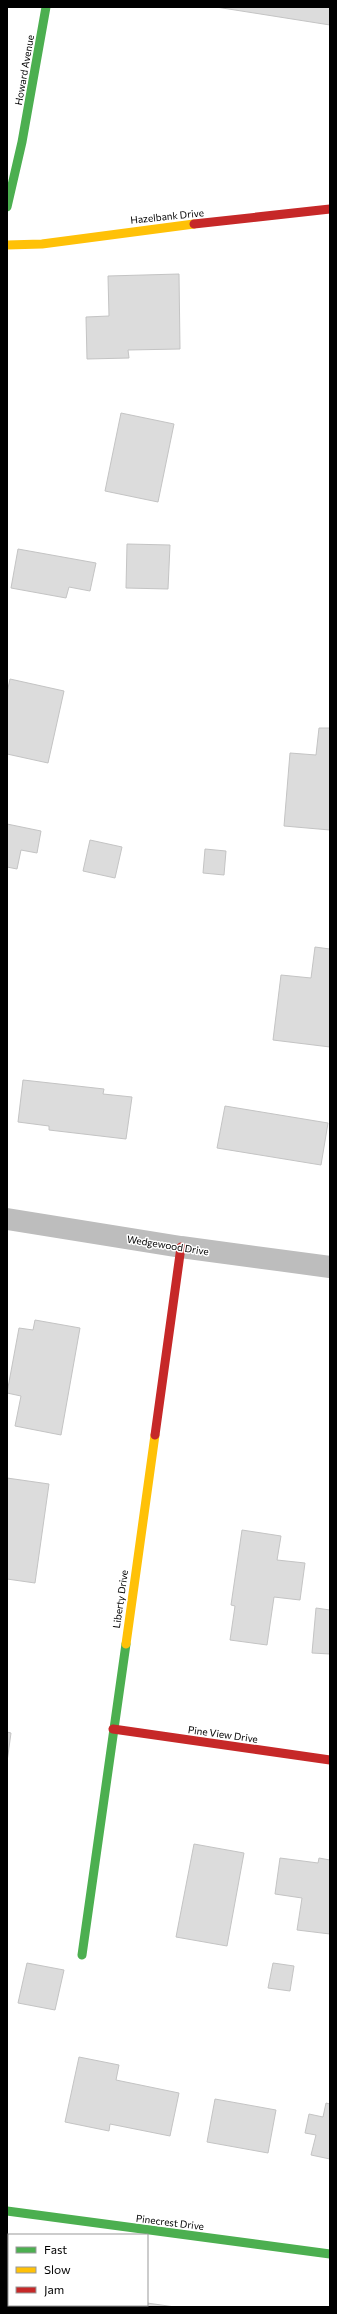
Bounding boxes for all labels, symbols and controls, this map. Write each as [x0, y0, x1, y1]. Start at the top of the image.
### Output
street label: Howard Avenue [12, 34, 36, 106]
street label: Hazelbank Drive [130, 206, 204, 226]
street label: Wedgewood Drive [126, 1233, 210, 1257]
street label: Liberty Drive [110, 1569, 130, 1629]
street label: Pine View Drive [187, 1723, 259, 1745]
street label: Pinecrest Drive [135, 2212, 205, 2232]
legend [8, 2234, 148, 2306]
text: Fast [44, 2242, 67, 2256]
text: Slow [44, 2262, 71, 2276]
text: Jam [44, 2282, 64, 2297]

